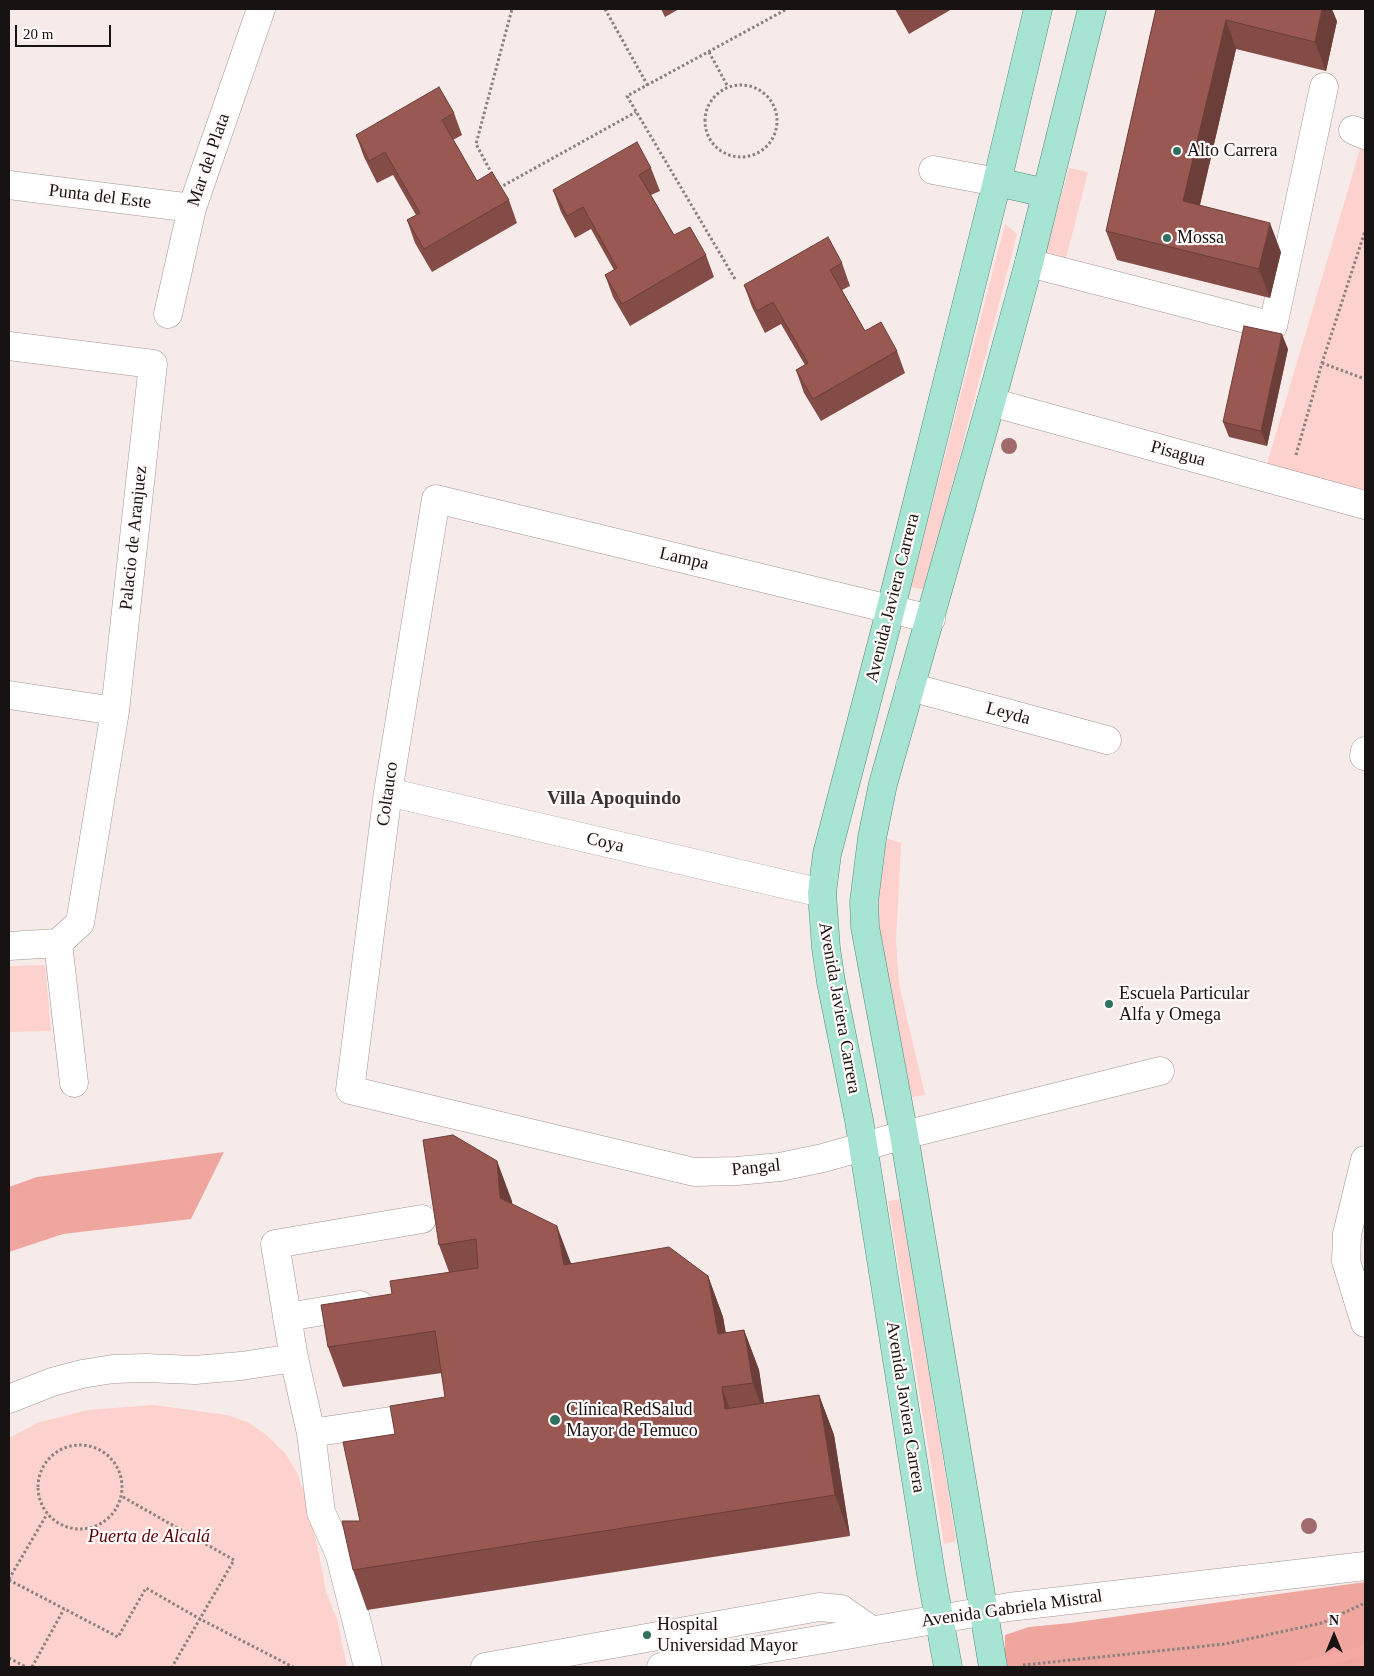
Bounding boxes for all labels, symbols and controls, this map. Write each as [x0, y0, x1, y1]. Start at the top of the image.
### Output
scale bar [18, 15, 114, 47]
text: 20 m [23, 26, 53, 42]
street label: Mar del Plata [183, 111, 235, 209]
place label: Alto Carrera [1187, 140, 1277, 162]
marker: Alto Carrera [1171, 145, 1183, 157]
street label: Punta del Este [48, 180, 152, 214]
place label: Mossa [1177, 227, 1224, 249]
marker: Mossa [1161, 232, 1173, 244]
street label: Pisagua [1148, 436, 1208, 472]
street label: Palacio de Aranjuez [116, 465, 152, 611]
street label: Avenida Javiera Carrera [862, 511, 924, 685]
street label: Lampa [657, 543, 711, 575]
street label: Leyda [983, 698, 1033, 730]
street label: Coltauco [373, 760, 403, 828]
district label: Villa Apoquindo [547, 788, 681, 810]
street label: Coya [584, 828, 626, 858]
street label: Avenida Javiera Carrera [813, 921, 865, 1095]
place label: Escuela Particular Alfa y Omega [1119, 983, 1249, 1026]
marker: Escuela Particular Alfa y Omega [1103, 998, 1115, 1010]
street label: Pangal [731, 1155, 781, 1181]
street label: Avenida Javiera Carrera [881, 1320, 929, 1494]
place label: Clínica RedSalud Mayor de Temuco [566, 1399, 698, 1442]
marker: Clínica RedSalud Mayor de Temuco [548, 1413, 562, 1427]
park label: Puerta de Alcalá [88, 1526, 210, 1548]
street label: Avenida Gabriela Mistral [920, 1586, 1104, 1632]
north arrow [1309, 1611, 1359, 1661]
text: N [1329, 1613, 1339, 1628]
place label: Hospital Universidad Mayor [657, 1614, 797, 1656]
marker: Hospital Universidad Mayor [641, 1629, 653, 1641]

